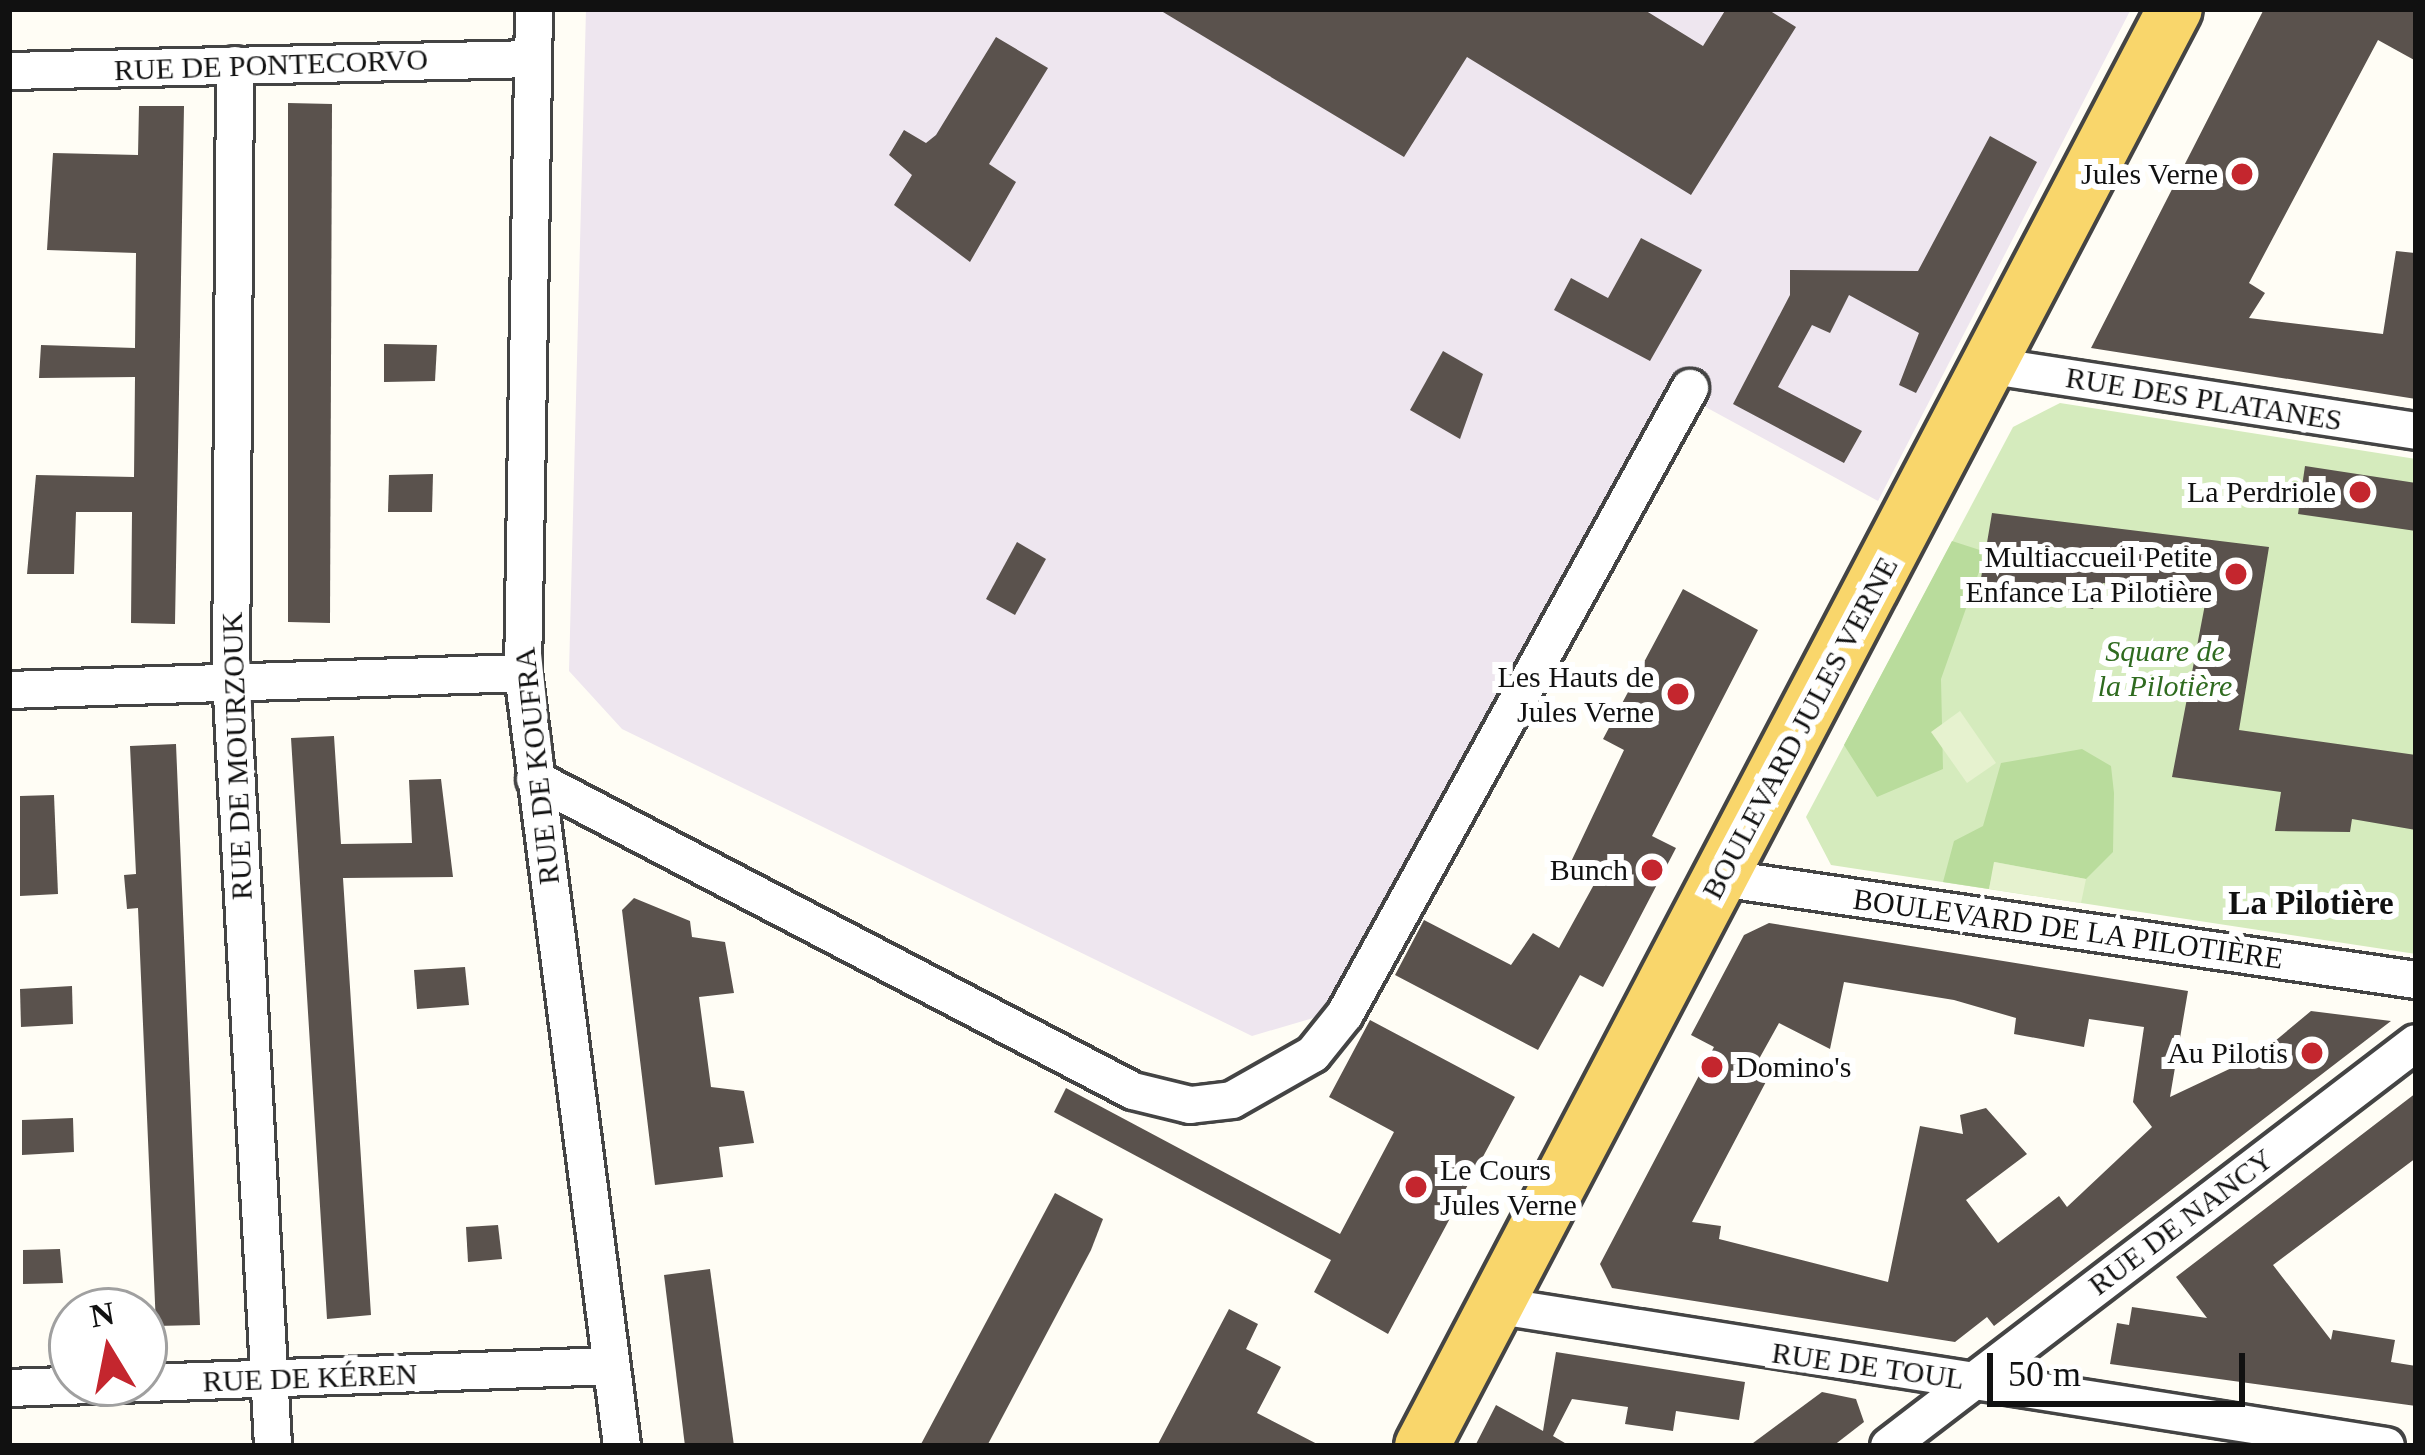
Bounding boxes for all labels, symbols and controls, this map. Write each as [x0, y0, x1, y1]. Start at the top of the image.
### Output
street label: RUE DE PONTECORVO [113, 42, 429, 88]
place label: Jules Verne [2081, 156, 2218, 192]
marker: Jules Verne [2229, 161, 2255, 187]
street label: RUE DES PLATANES [2063, 359, 2345, 439]
place label: La Perdriole [2187, 474, 2336, 510]
marker: La Perdriole [2347, 479, 2373, 505]
place label: Multiaccueil Petite Enfance La Pilotière [1965, 539, 2212, 610]
street label: BOULEVARD JULES VERNE [1694, 551, 1906, 905]
marker: Multiaccueil Petite Enfance La Pilotière [2223, 561, 2249, 587]
street label: RUE DE MOURZOUK [214, 611, 260, 901]
park label: Square de la Pilotière [2098, 633, 2232, 704]
street label: RUE DE KOUFRA [507, 646, 567, 886]
place label: Les Hauts de Jules Verne [1497, 659, 1654, 730]
marker: Les Hauts de Jules Verne [1665, 681, 1691, 707]
place label: Bunch [1550, 852, 1628, 888]
marker: Bunch [1639, 857, 1665, 883]
street label: BOULEVARD DE LA PILOTIÈRE [1850, 881, 2286, 977]
district label: La Pilotière [2228, 884, 2394, 924]
place label: Au Pilotis [2167, 1035, 2288, 1071]
marker: Au Pilotis [2299, 1040, 2325, 1066]
place label: Domino's [1736, 1049, 1851, 1085]
marker: Domino's [1699, 1054, 1725, 1080]
street label: RUE DE NANCY [2082, 1141, 2280, 1303]
place label: Le Cours Jules Verne [1440, 1152, 1577, 1222]
marker: Le Cours Jules Verne [1403, 1174, 1429, 1200]
north arrow [48, 1287, 168, 1407]
text: N [87, 1295, 117, 1334]
scale bar [1993, 1329, 2251, 1403]
street label: RUE DE TOUL [1769, 1335, 1967, 1397]
text: 50 m [2008, 1354, 2081, 1394]
street label: RUE DE KÉREN [202, 1356, 418, 1400]

